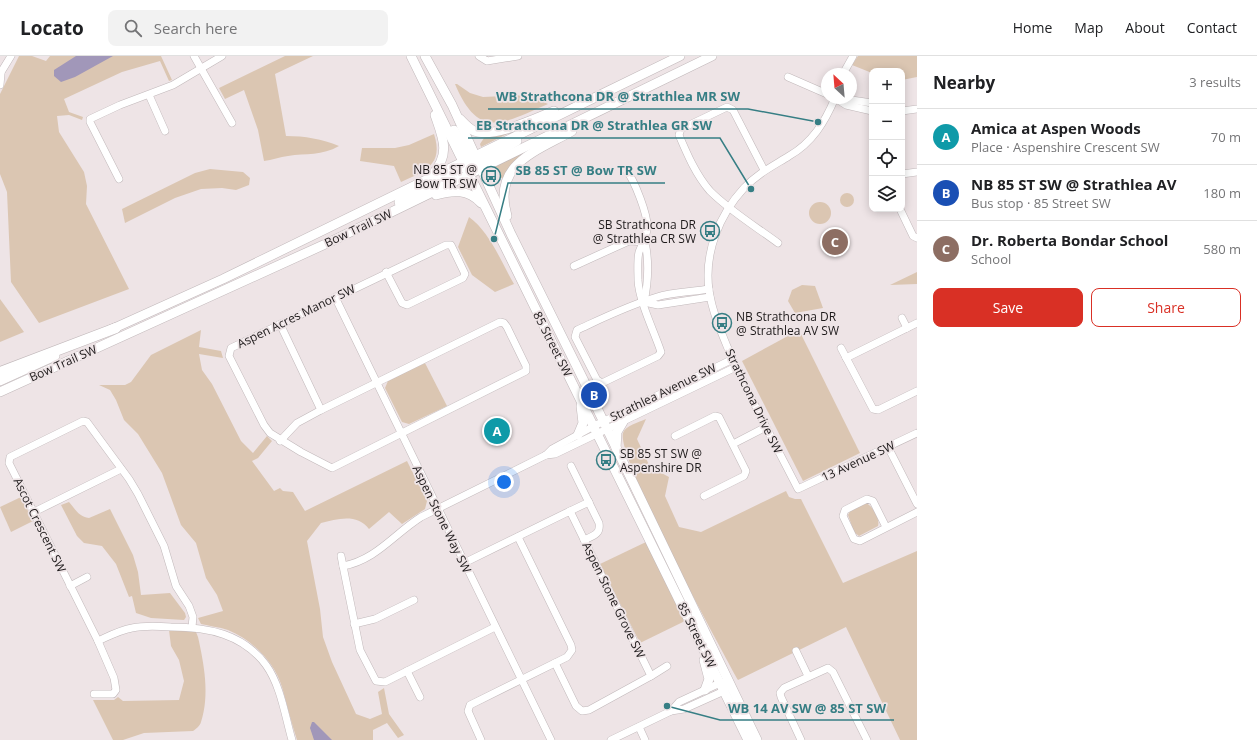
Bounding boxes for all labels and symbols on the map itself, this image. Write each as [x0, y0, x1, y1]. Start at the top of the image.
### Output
north arrow [821, 68, 857, 104]
callout: WB Strathcona DR @ Strathlea MR SW [488, 84, 748, 109]
text: WB Strathcona DR @ Strathlea MR SW [496, 87, 740, 105]
callout: EB Strathcona DR @ Strathlea GR SW [468, 113, 720, 138]
text: EB Strathcona DR @ Strathlea GR SW [476, 116, 712, 134]
callout: SB 85 ST @ Bow TR SW [508, 158, 665, 183]
place label: NB 85 ST @ Bow TR SW [413, 161, 477, 192]
text: SB 85 ST @ Bow TR SW [515, 161, 657, 179]
bus stop icon: NB 85 ST @ Bow TR SW [480, 165, 502, 187]
street label: Bow Trail SW [322, 205, 394, 251]
place label: SB Strathcona DR @ Strathlea CR SW [593, 216, 697, 247]
bus stop icon: SB Strathcona DR @ Strathlea CR SW [699, 220, 721, 242]
pin: C [822, 227, 848, 257]
street label: Aspen Acres Manor SW [234, 280, 358, 352]
street label: 85 Street SW [529, 308, 577, 380]
place label: NB Strathcona DR @ Strathlea AV SW [736, 308, 839, 339]
bus stop icon: NB Strathcona DR @ Strathlea AV SW [711, 312, 733, 334]
street label: Bow Trail SW [26, 341, 100, 385]
street label: Strathcona Drive SW [721, 346, 787, 456]
street label: Strathlea Avenue SW [607, 359, 719, 425]
pin: B [581, 380, 607, 410]
pin: A [484, 416, 510, 446]
street label: 13 Avenue SW [818, 437, 898, 485]
place label: SB 85 ST SW @ Aspenshire DR [620, 445, 702, 476]
bus stop icon: SB 85 ST SW @ Aspenshire DR [595, 449, 617, 471]
street label: Aspen Stone Way SW [409, 462, 475, 576]
your location [494, 472, 514, 492]
street label: Ascot Crescent SW [10, 475, 70, 575]
street label: Aspen Stone Grove SW [578, 539, 650, 661]
street label: 85 Street SW [674, 599, 720, 671]
callout: WB 14 AV SW @ 85 ST SW [720, 695, 894, 720]
text: WB 14 AV SW @ 85 ST SW [728, 699, 886, 717]

